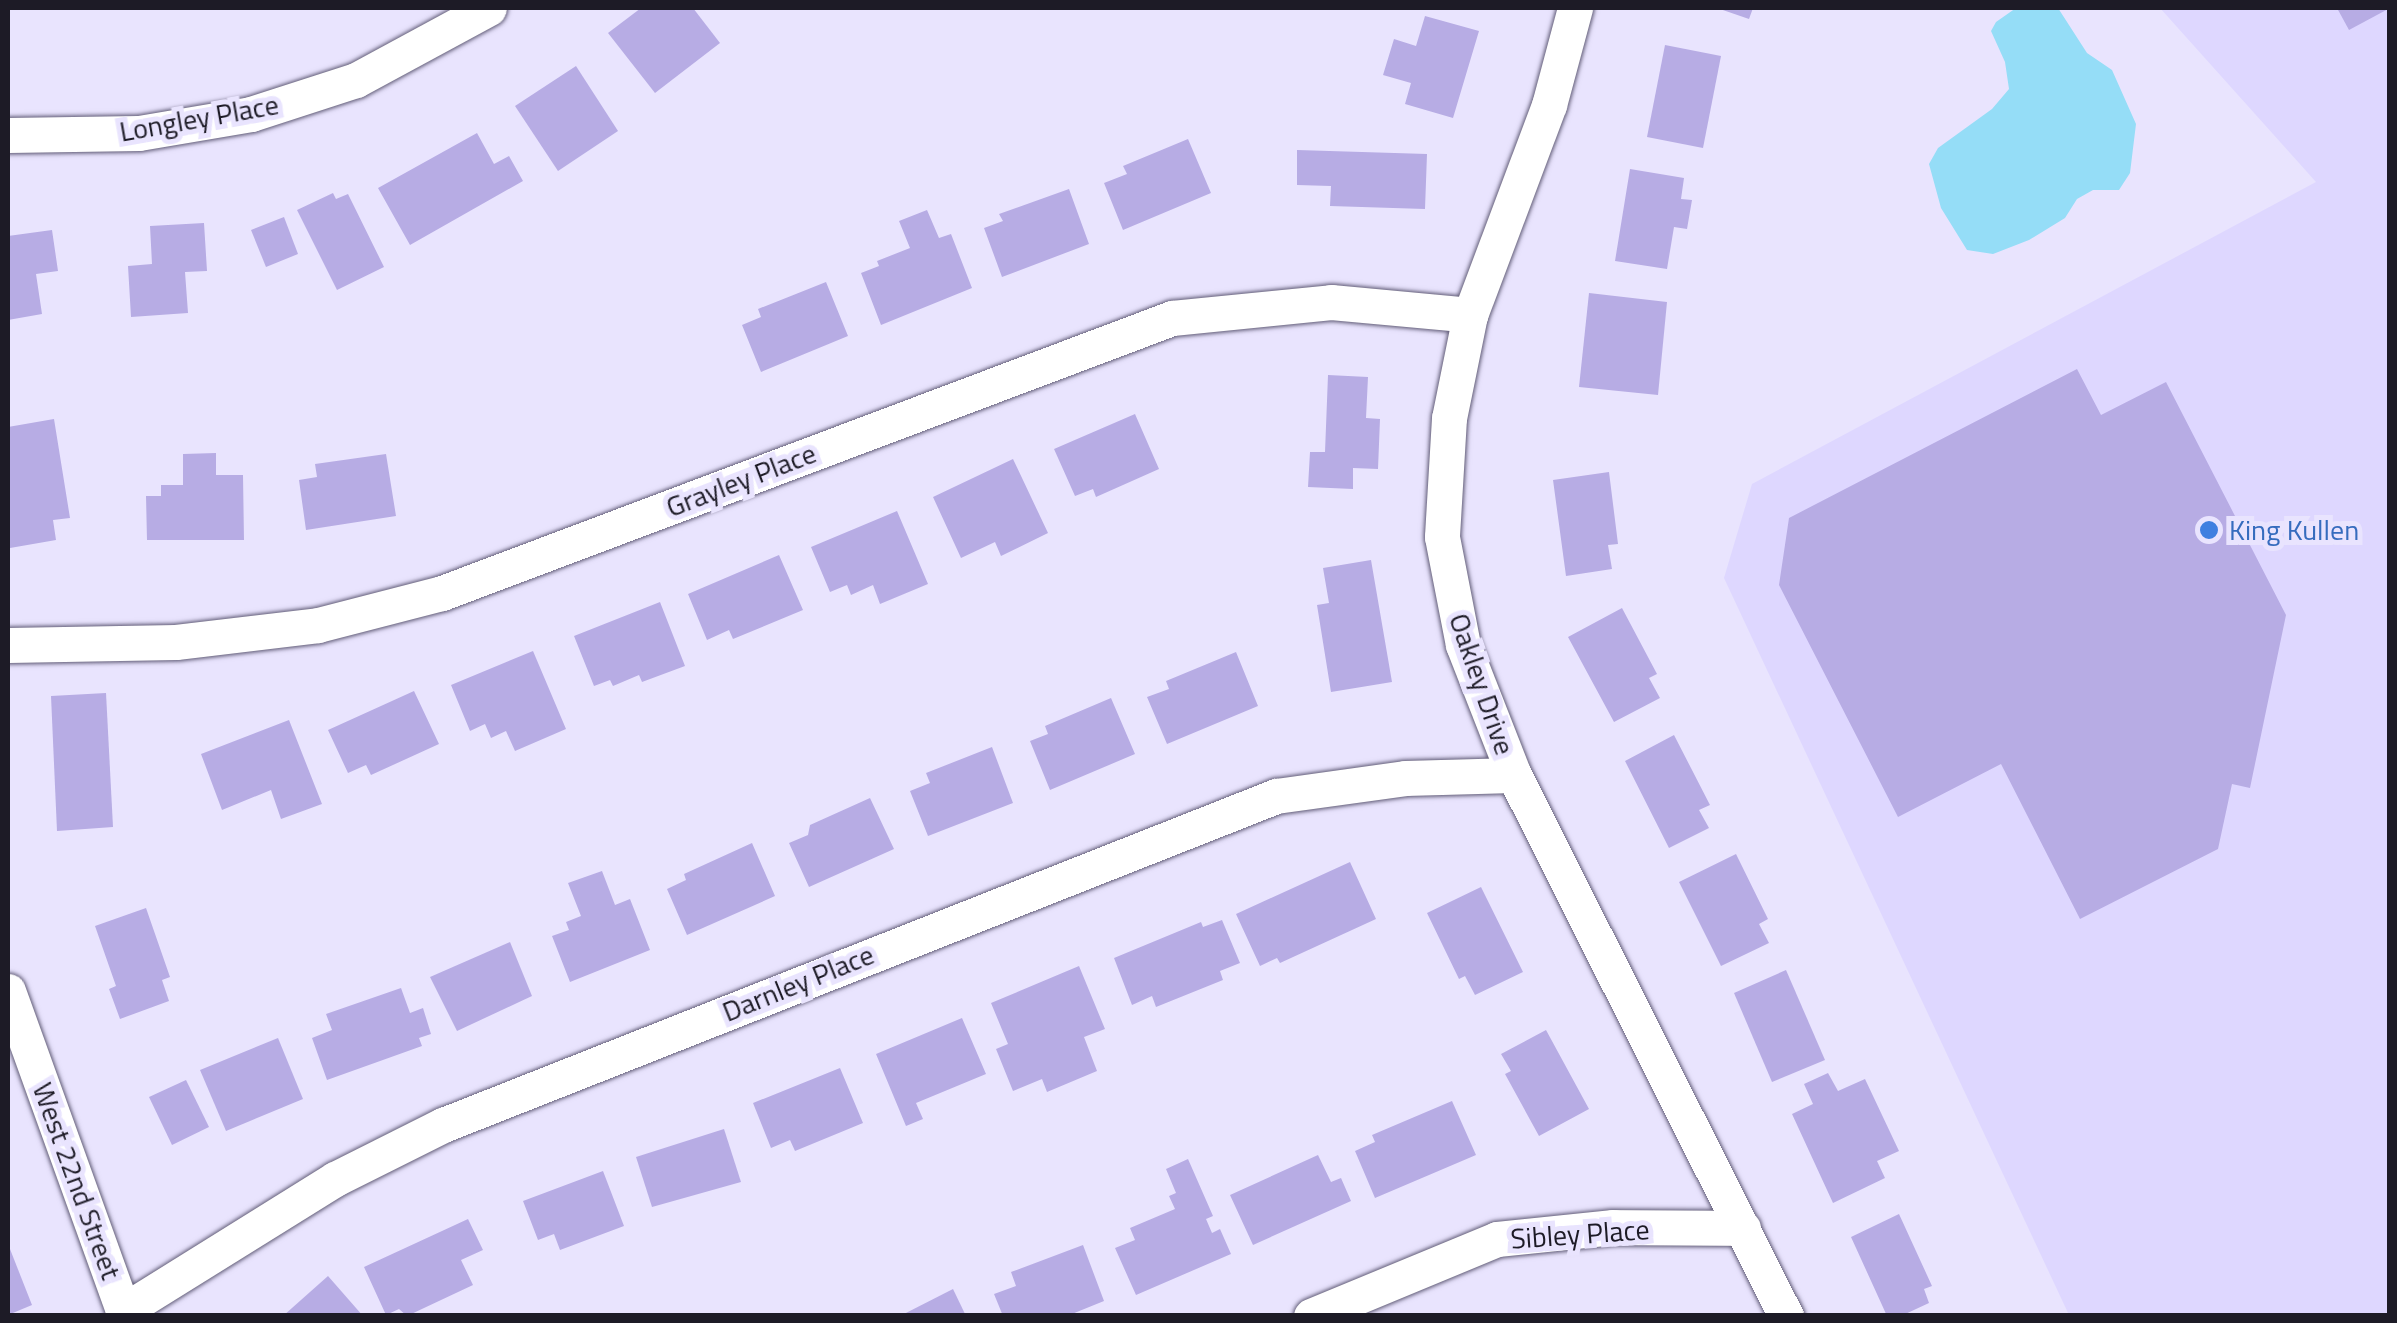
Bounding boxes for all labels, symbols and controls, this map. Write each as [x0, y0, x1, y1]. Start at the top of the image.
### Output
street label: Longley Place [117, 87, 281, 149]
street label: Grayley Place [661, 436, 821, 524]
place label: King Kullen [2229, 513, 2359, 547]
marker: King Kullen [2198, 519, 2220, 541]
street label: Oakley Drive [1442, 609, 1522, 759]
street label: Darnley Place [717, 937, 879, 1029]
street label: West 22nd Street [26, 1078, 128, 1284]
street label: Sibley Place [1509, 1212, 1651, 1256]

